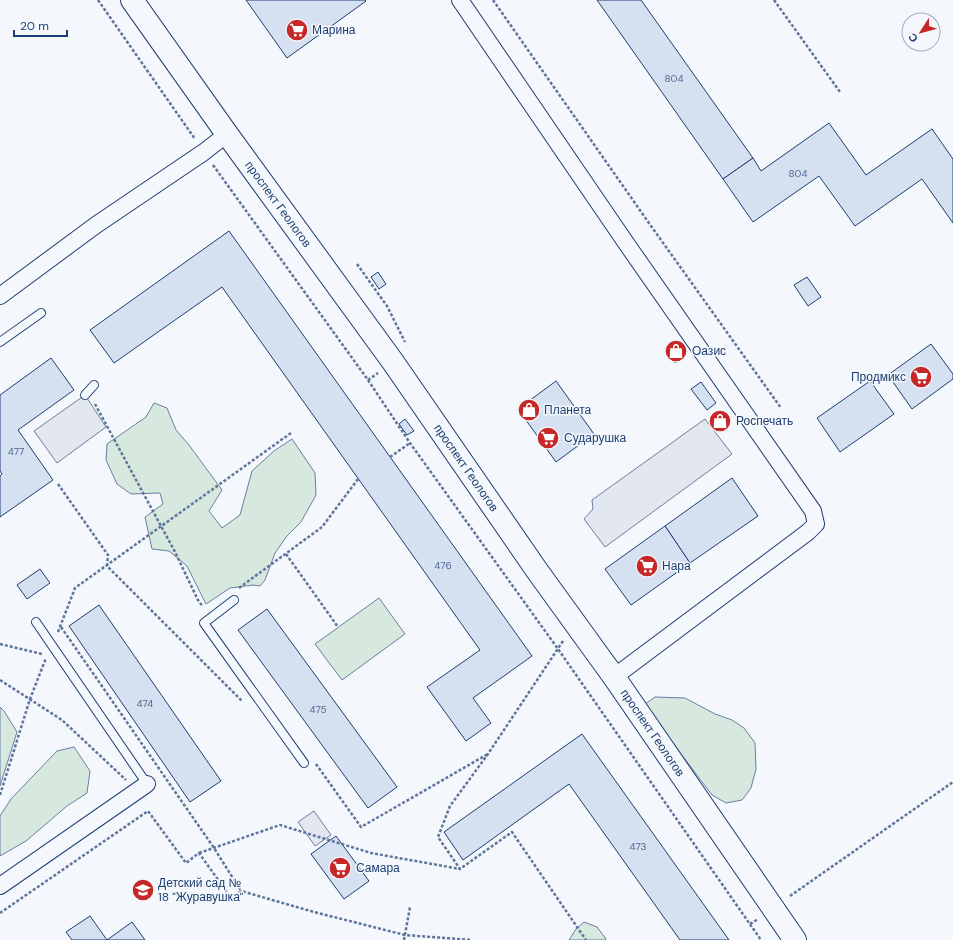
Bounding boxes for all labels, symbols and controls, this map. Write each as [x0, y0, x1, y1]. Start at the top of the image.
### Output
scale bar [14, 12, 67, 38]
north arrow [901, 12, 941, 52]
supermarket icon: Марина [284, 17, 310, 43]
text: 20 m [20, 18, 49, 34]
place label: Марина [312, 22, 356, 38]
text: С [905, 31, 921, 45]
house number: 804 [665, 72, 684, 85]
street label: проспект Геологов [241, 158, 315, 250]
house number: 804 [789, 167, 808, 180]
shop icon: Оазис [663, 338, 689, 364]
place label: Оазис [692, 343, 726, 359]
supermarket icon: Продмикс [908, 364, 934, 390]
place label: Продмикс [851, 369, 906, 385]
shop icon: Планета [516, 397, 542, 423]
place label: Планета [544, 402, 592, 418]
shop icon: Роспечать [707, 408, 733, 434]
place label: Роспечать [736, 413, 793, 429]
street label: проспект Геологов [430, 421, 502, 515]
supermarket icon: Сударушка [535, 425, 561, 451]
place label: Сударушка [564, 430, 627, 446]
house number: 477 [8, 445, 24, 458]
supermarket icon: Нара [634, 553, 660, 579]
place label: Нара [662, 558, 691, 574]
house number: 476 [434, 559, 452, 572]
street label: проспект Геологов [617, 686, 688, 780]
house number: 474 [137, 697, 153, 710]
house number: 475 [309, 703, 327, 716]
house number: 473 [629, 840, 647, 853]
supermarket icon: Самара [327, 855, 353, 881]
place label: Самара [356, 860, 400, 876]
place label: Детский сад № 18 "Журавушка" [158, 875, 244, 905]
school or university icon: Детский сад № 18 "Журавушка" [130, 877, 156, 903]

